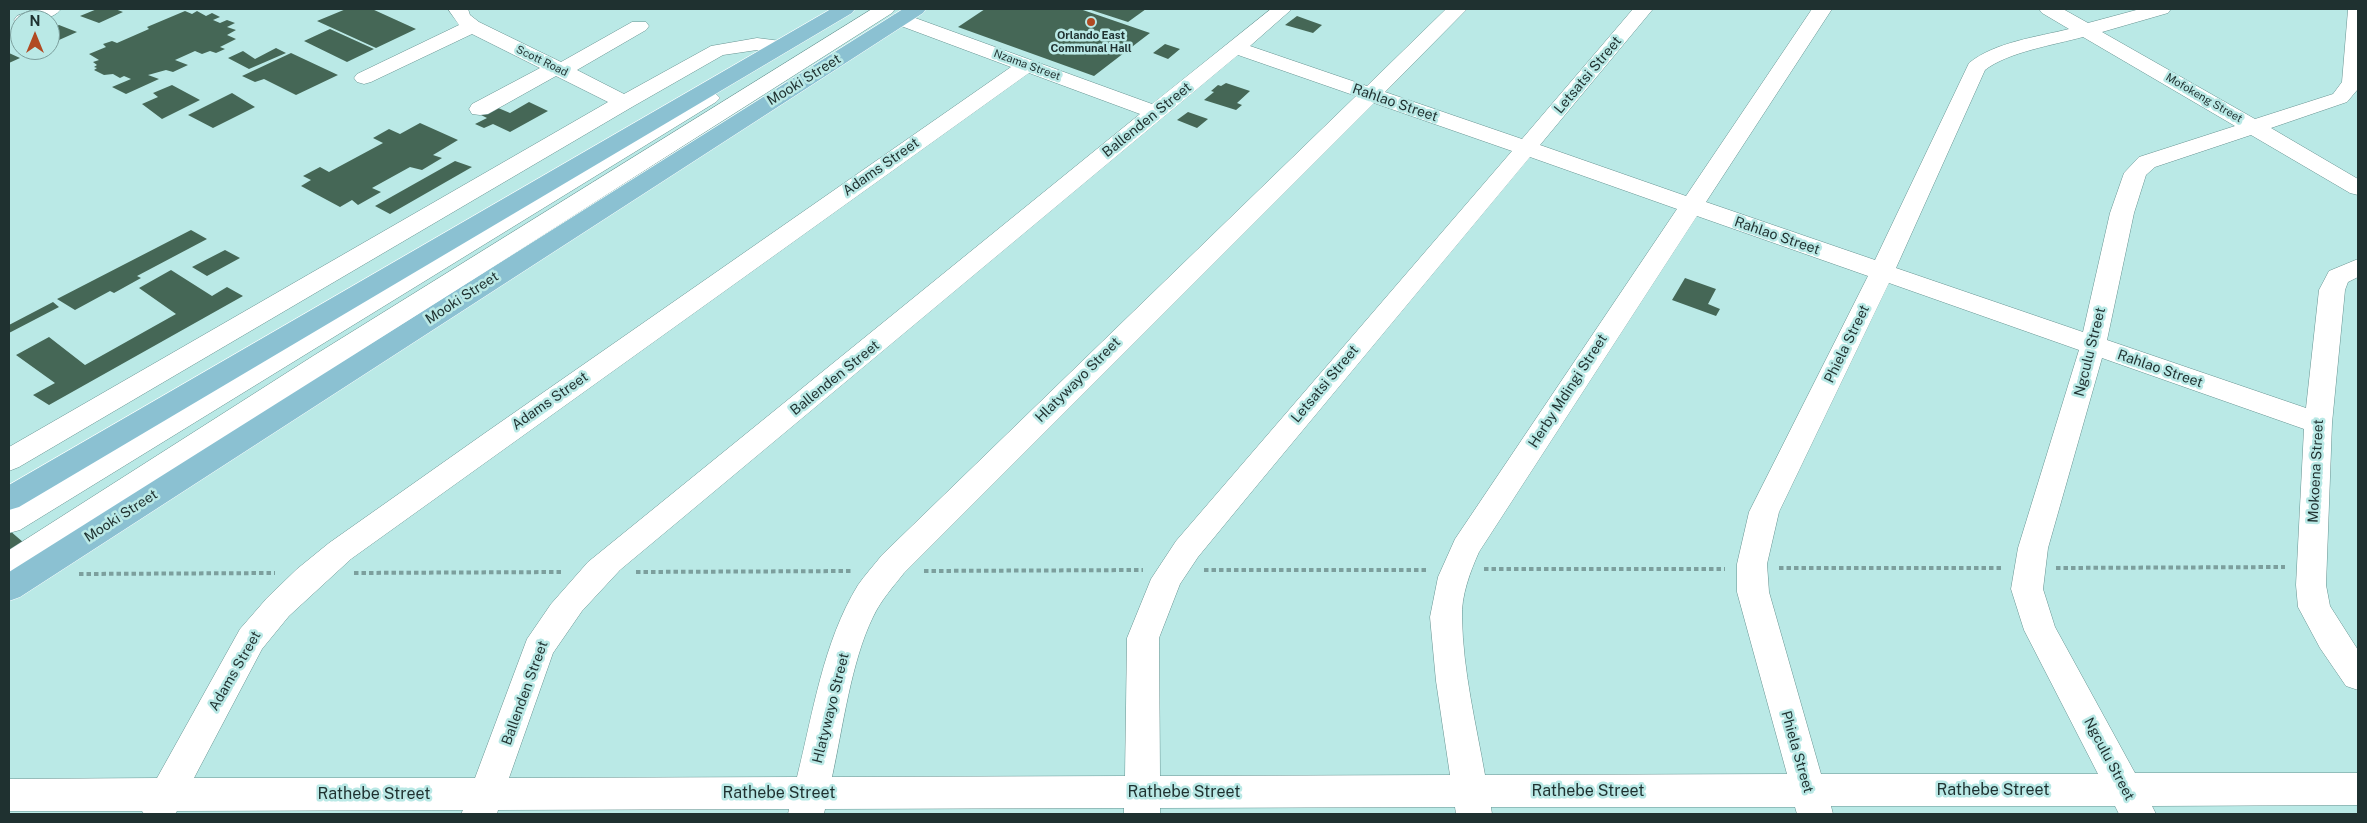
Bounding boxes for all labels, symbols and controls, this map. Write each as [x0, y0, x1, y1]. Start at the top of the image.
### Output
north arrow [10, 10, 60, 60]
text: N [30, 13, 40, 29]
marker: Orlando East Communal Hall [1085, 16, 1097, 28]
place label: Orlando East Communal Hall [1050, 29, 1132, 55]
street label: Letsatsi Street [1551, 33, 1625, 117]
street label: Scott Road [514, 43, 570, 79]
street label: Nzama Street [992, 47, 1062, 83]
street label: Mooki Street [764, 51, 844, 109]
street label: Mofokeng Street [2163, 71, 2245, 125]
street label: Ballenden Street [1099, 79, 1195, 161]
street label: Rahlao Street [1350, 81, 1440, 125]
street label: Adams Street [840, 135, 922, 199]
street label: Rahlao Street [1732, 214, 1822, 258]
street label: Mooki Street [422, 268, 502, 328]
street label: Phiela Street [1821, 302, 1873, 386]
street label: Ngculu Street [2071, 306, 2109, 398]
street label: Herby Mdingi Street [1525, 331, 1611, 451]
street label: Hlatywayo Street [1032, 334, 1124, 426]
street label: Ballenden Street [787, 337, 883, 419]
street label: Letsatsi Street [1288, 342, 1362, 426]
street label: Rahlao Street [2115, 347, 2205, 391]
street label: Adams Street [509, 369, 591, 433]
street label: Mokoena Street [2305, 419, 2327, 523]
street label: Mooki Street [81, 486, 161, 546]
street label: Adams Street [205, 628, 265, 714]
street label: Ballenden Street [498, 639, 552, 747]
street label: Hlatywayo Street [809, 651, 853, 765]
street label: Phiela Street [1777, 709, 1817, 795]
street label: Ngculu Street [2080, 715, 2138, 803]
street label: Rathebe Street [1937, 780, 2049, 800]
street label: Rathebe Street [1532, 781, 1644, 801]
street label: Rathebe Street [1128, 782, 1240, 802]
street label: Rathebe Street [723, 783, 835, 803]
street label: Rathebe Street [318, 784, 430, 804]

